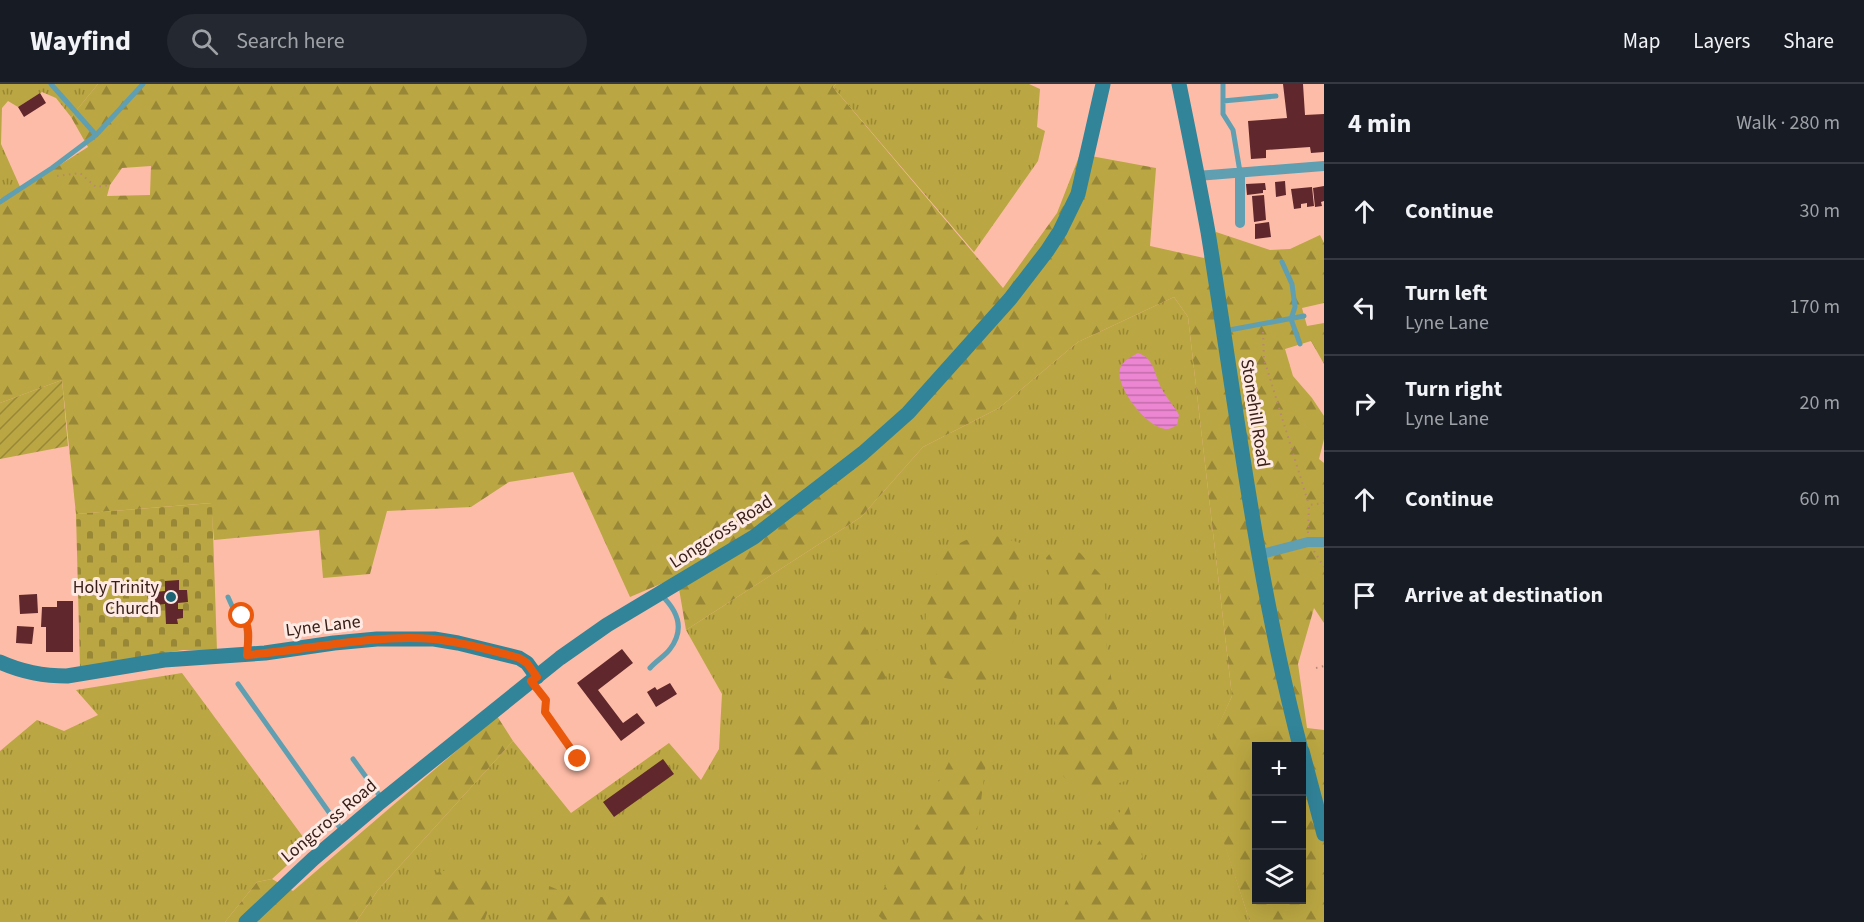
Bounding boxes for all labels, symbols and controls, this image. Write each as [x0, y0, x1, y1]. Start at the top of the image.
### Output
search box [167, 14, 587, 68]
text: Wayfind [30, 21, 131, 61]
icon: search [188, 25, 221, 58]
text: Search here [236, 25, 345, 57]
text: Map [1623, 26, 1660, 56]
text: Layers [1693, 26, 1750, 56]
text: Share [1783, 26, 1834, 56]
text: 4 min [1348, 105, 1411, 142]
text: Walk · 280 m [1736, 109, 1840, 137]
icon: ahead [1348, 195, 1381, 228]
text: Continue [1405, 195, 1494, 227]
text: 30 m [1800, 197, 1840, 225]
text: Turn left [1405, 277, 1487, 309]
icon: left [1348, 291, 1381, 324]
text: 170 m [1790, 293, 1840, 321]
text: Lyne Lane [1405, 309, 1489, 337]
street label: Stonehill Road [1234, 357, 1276, 469]
text: Turn right [1405, 373, 1502, 405]
icon: right [1348, 387, 1381, 420]
text: 20 m [1800, 389, 1840, 417]
text: Lyne Lane [1405, 405, 1489, 433]
icon: ahead [1348, 483, 1381, 516]
text: Continue [1405, 483, 1494, 515]
text: 60 m [1800, 485, 1840, 513]
street label: Longcross Road [665, 489, 777, 575]
place label: Holy Trinity Church [73, 575, 160, 621]
icon: arrive [1348, 579, 1381, 612]
text: Arrive at destination [1405, 579, 1603, 611]
marker: Holy Trinity Church [164, 590, 178, 604]
route start [228, 602, 254, 628]
street label: Lyne Lane [284, 609, 362, 643]
map controls [1252, 742, 1306, 904]
button: + [1252, 742, 1306, 796]
route end [564, 745, 590, 771]
street label: Longcross Road [276, 773, 382, 869]
button: − [1252, 796, 1306, 850]
button: layers [1252, 850, 1306, 904]

